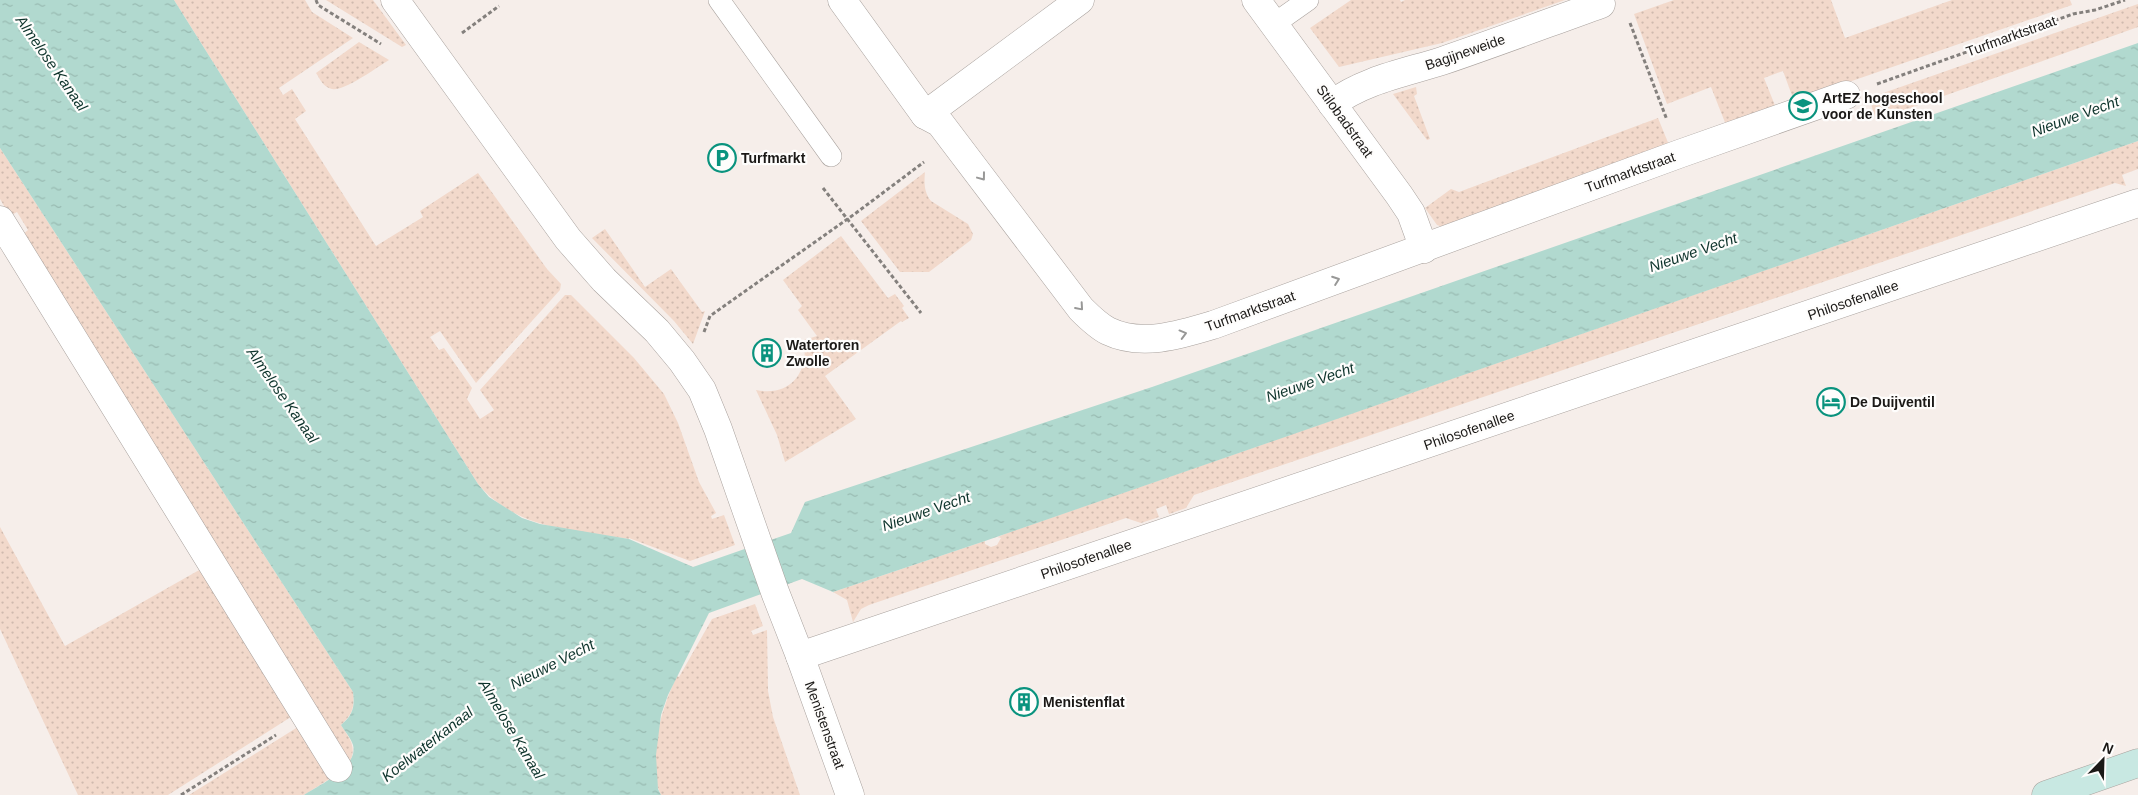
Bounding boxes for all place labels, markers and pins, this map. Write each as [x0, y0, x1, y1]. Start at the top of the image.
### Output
place label: ArtEZ hogeschool voor de Kunsten [1822, 90, 1943, 122]
school or university icon: ArtEZ hogeschool voor de Kunsten [1788, 91, 1818, 121]
parking icon: Turfmarkt [707, 143, 737, 173]
place label: Turfmarkt [741, 150, 806, 166]
place label: Watertoren Zwolle [786, 337, 859, 369]
building icon: Watertoren Zwolle [752, 338, 782, 368]
hotel icon: De Duijventil [1816, 387, 1846, 417]
place label: De Duijventil [1850, 394, 1935, 410]
building icon: Menistenflat [1009, 687, 1039, 717]
place label: Menistenflat [1043, 694, 1125, 710]

